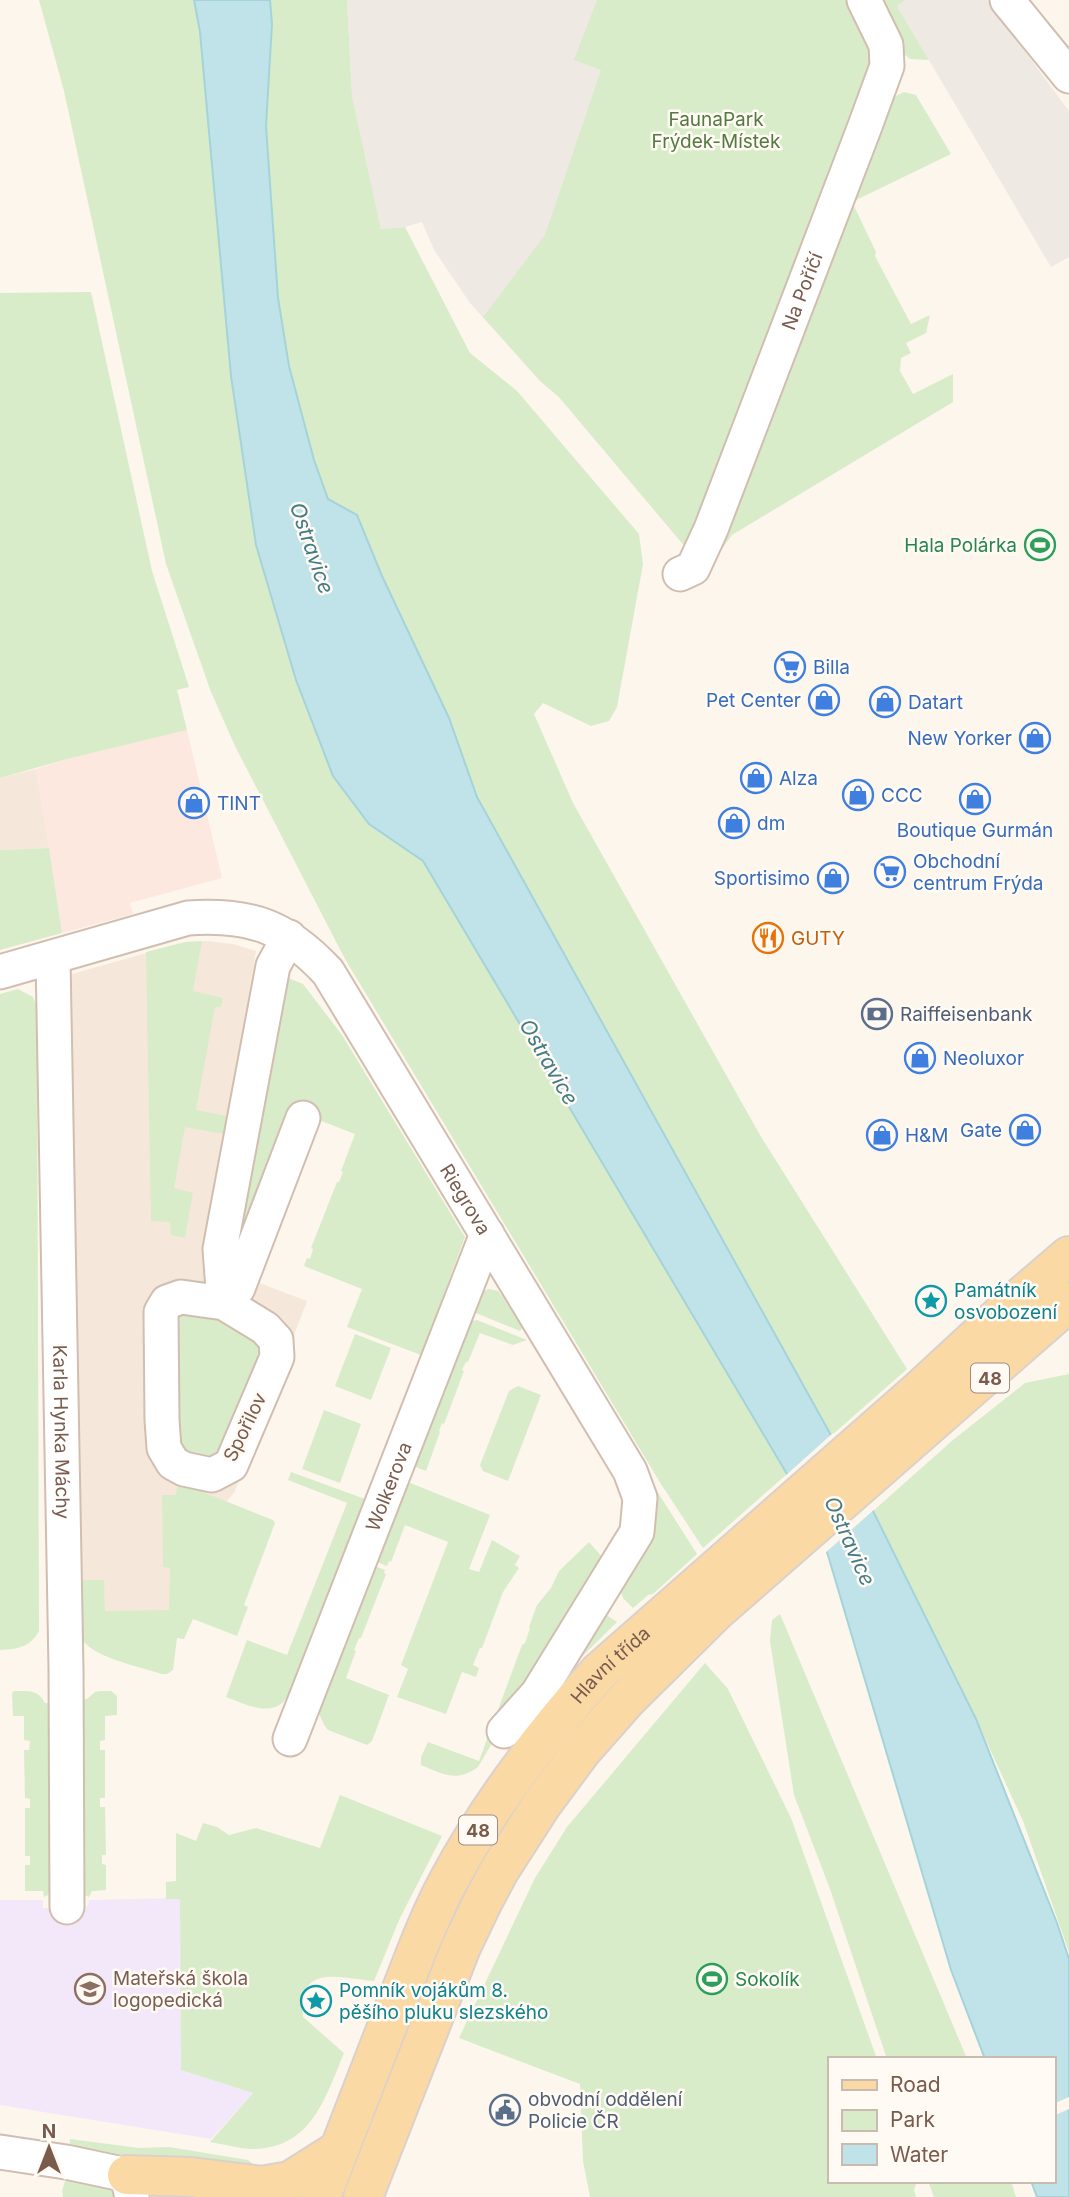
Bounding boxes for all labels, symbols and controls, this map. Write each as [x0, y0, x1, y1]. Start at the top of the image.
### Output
park label: FaunaPark Frýdek-Místek [652, 108, 781, 153]
street label: Na Poříčí [777, 249, 827, 333]
water label: Ostravice [285, 499, 339, 597]
sports icon: Hala Polárka [1023, 528, 1057, 562]
place label: Hala Polárka [904, 534, 1017, 557]
supermarket icon: Billa [773, 650, 807, 684]
place label: Billa [813, 656, 850, 679]
shop icon: Pet Center [807, 683, 841, 717]
shop icon: Datart [868, 685, 902, 719]
place label: Pet Center [706, 689, 801, 712]
place label: Datart [908, 691, 963, 714]
shop icon: New Yorker [1018, 721, 1052, 755]
place label: New Yorker [908, 727, 1012, 750]
shop icon: Alza [739, 761, 773, 795]
place label: Alza [779, 767, 818, 790]
shop icon: CCC [841, 778, 875, 812]
shop icon: Boutique Gurmán [958, 782, 992, 816]
place label: CCC [881, 784, 923, 807]
shop icon: TINT [177, 786, 211, 820]
place label: TINT [217, 792, 261, 815]
shop icon: dm [717, 806, 751, 840]
place label: dm [757, 812, 785, 835]
place label: Boutique Gurmán [897, 819, 1053, 842]
place label: Obchodní centrum Frýda [913, 850, 1043, 895]
supermarket icon: Obchodní centrum Frýda [873, 855, 907, 889]
shop icon: Sportisimo [816, 861, 850, 895]
place label: Sportisimo [714, 867, 810, 890]
restaurant icon: GUTY [751, 921, 785, 955]
place label: GUTY [791, 927, 845, 950]
bank icon: Raiffeisenbank [860, 997, 894, 1031]
place label: Raiffeisenbank [900, 1003, 1033, 1026]
water label: Ostravice [514, 1015, 584, 1109]
shop icon: Neoluxor [903, 1041, 937, 1075]
place label: Neoluxor [943, 1047, 1024, 1070]
shop icon: Gate [1008, 1113, 1042, 1147]
shop icon: H&M [865, 1118, 899, 1152]
place label: Gate [960, 1119, 1002, 1142]
place label: H&M [905, 1124, 949, 1147]
street label: Riegrova [435, 1160, 496, 1239]
place label: Památník osvobození [954, 1279, 1057, 1324]
place icon: Památník osvobození [914, 1284, 948, 1318]
street label: Karla Hynka Máchy [49, 1344, 75, 1520]
road number: 48 [971, 1364, 1009, 1392]
street label: Spořilov [219, 1389, 272, 1465]
street label: Wolkerova [361, 1439, 416, 1535]
water label: Ostravice [819, 1492, 881, 1590]
street label: Hlavní třída [565, 1621, 654, 1708]
road number: 48 [459, 1816, 497, 1844]
sports icon: Sokolík [695, 1962, 729, 1996]
place label: Mateřská škola logopedická [113, 1967, 248, 2012]
place label: Sokolík [735, 1968, 800, 1991]
school or university icon: Mateřská škola logopedická [73, 1972, 107, 2006]
place label: Pomník vojákům 8. pěšího pluku slezského [339, 1979, 548, 2024]
place icon: Pomník vojákům 8. pěšího pluku slezského [299, 1984, 333, 2018]
legend [828, 2057, 1055, 2183]
text: Road [890, 2072, 941, 2097]
place label: obvodní oddělení Policie ČR [528, 2088, 683, 2133]
public building icon: obvodní oddělení Policie ČR [488, 2093, 522, 2127]
text: Park [890, 2107, 935, 2132]
north arrow [14, 2113, 84, 2183]
text: N [42, 2120, 56, 2143]
text: Water [890, 2142, 948, 2167]

